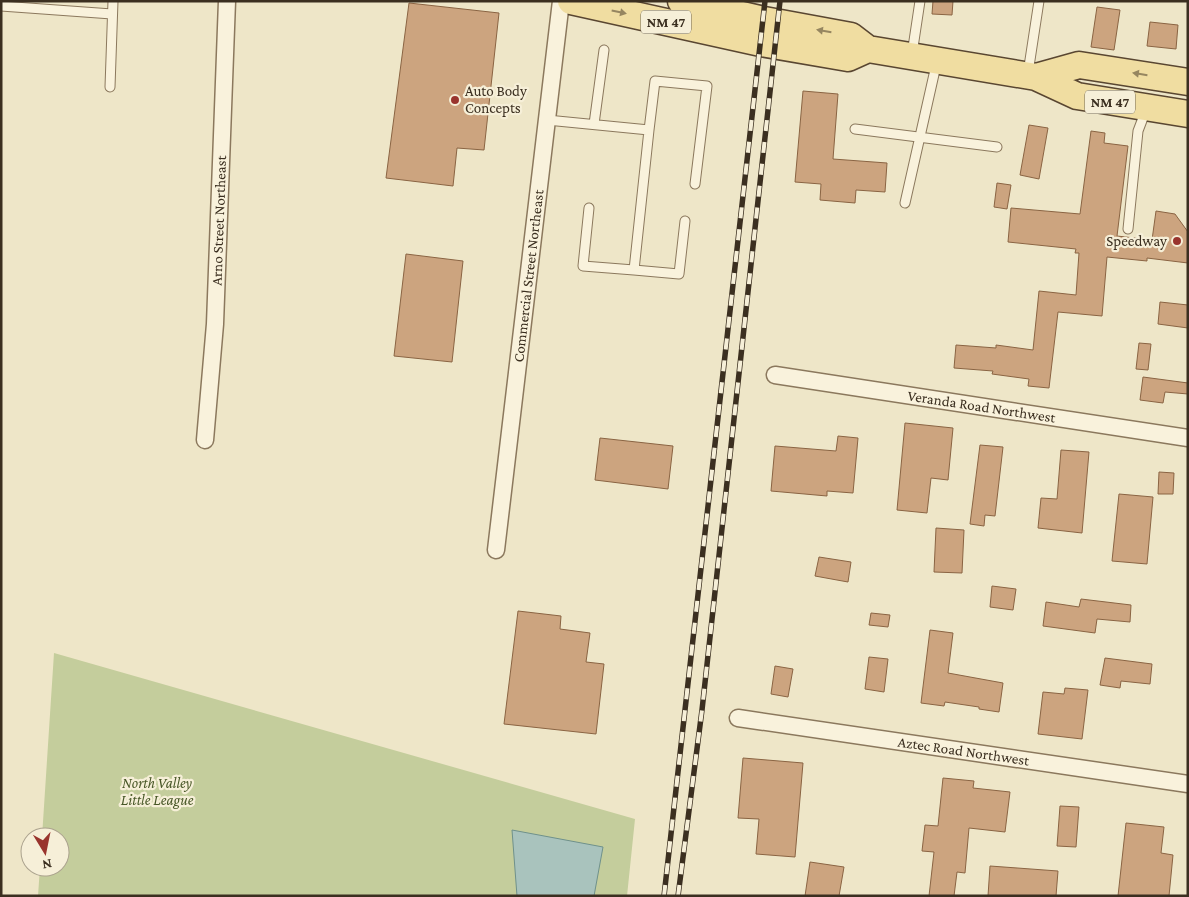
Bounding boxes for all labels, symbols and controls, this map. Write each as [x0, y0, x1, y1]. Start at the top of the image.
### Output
one-way arrow [611, 8, 626, 16]
road number: NM 47 [641, 11, 691, 34]
one-way arrow [816, 26, 832, 34]
one-way arrow [1131, 70, 1147, 78]
place label: Auto Body Concepts [465, 83, 527, 117]
road number: NM 47 [1085, 90, 1135, 114]
marker: Auto Body Concepts [449, 94, 461, 106]
street label: Arno Street Northeast [208, 154, 229, 286]
street label: Commercial Street Northeast [510, 188, 547, 363]
place label: Speedway [1106, 233, 1167, 250]
marker: Speedway [1171, 235, 1183, 247]
street label: Veranda Road Northwest [907, 387, 1058, 426]
street label: Aztec Road Northwest [897, 734, 1031, 769]
park label: North Valley Little League [121, 775, 194, 809]
north arrow [20, 827, 70, 877]
text: N [41, 856, 53, 874]

